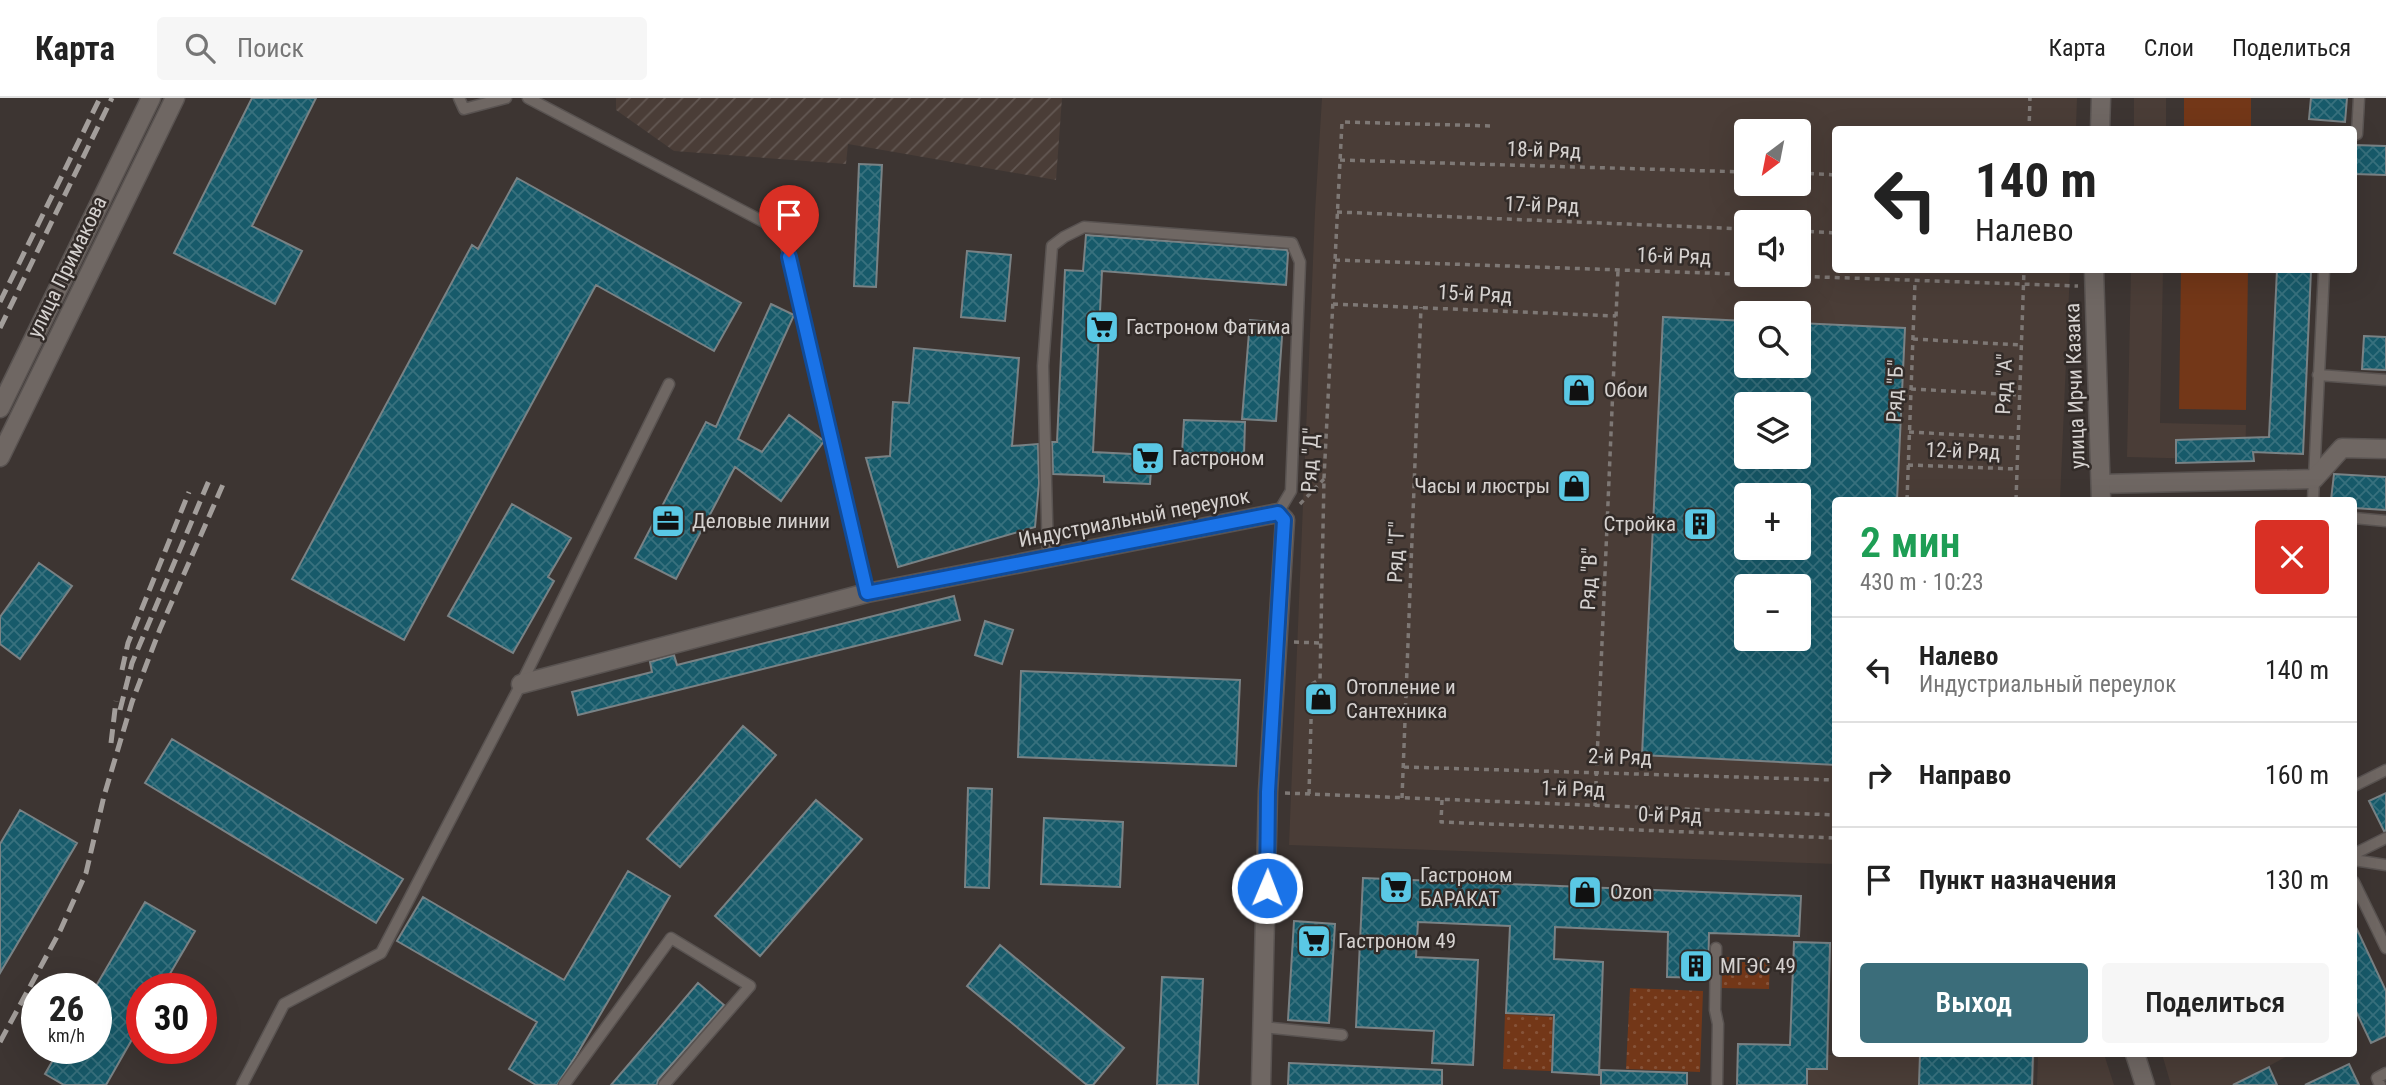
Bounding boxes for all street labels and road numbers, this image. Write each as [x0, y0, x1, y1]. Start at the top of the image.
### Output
street label: 18-й Ряд [1506, 137, 1582, 163]
street label: улица Примакова [22, 192, 112, 342]
street label: 17-й Ряд [1504, 192, 1580, 218]
street label: 16-й Ряд [1636, 243, 1712, 269]
street label: 15-й Ряд [1437, 280, 1513, 308]
street label: улица Ирчи Казака [2060, 303, 2090, 469]
street label: Ряд "А" [1991, 353, 2017, 415]
street label: Ряд "Б" [1882, 359, 1908, 423]
street label: Ряд "Д" [1297, 427, 1323, 493]
street label: 12-й Ряд [1925, 438, 2001, 464]
street label: Индустриальный переулок [1016, 484, 1252, 552]
street label: Ряд "Г" [1383, 521, 1409, 583]
street label: Ряд "В" [1576, 547, 1602, 611]
street label: 2-й Ряд [1588, 744, 1652, 770]
street label: 1-й Ряд [1541, 776, 1605, 802]
street label: 0-й Ряд [1638, 802, 1702, 828]

